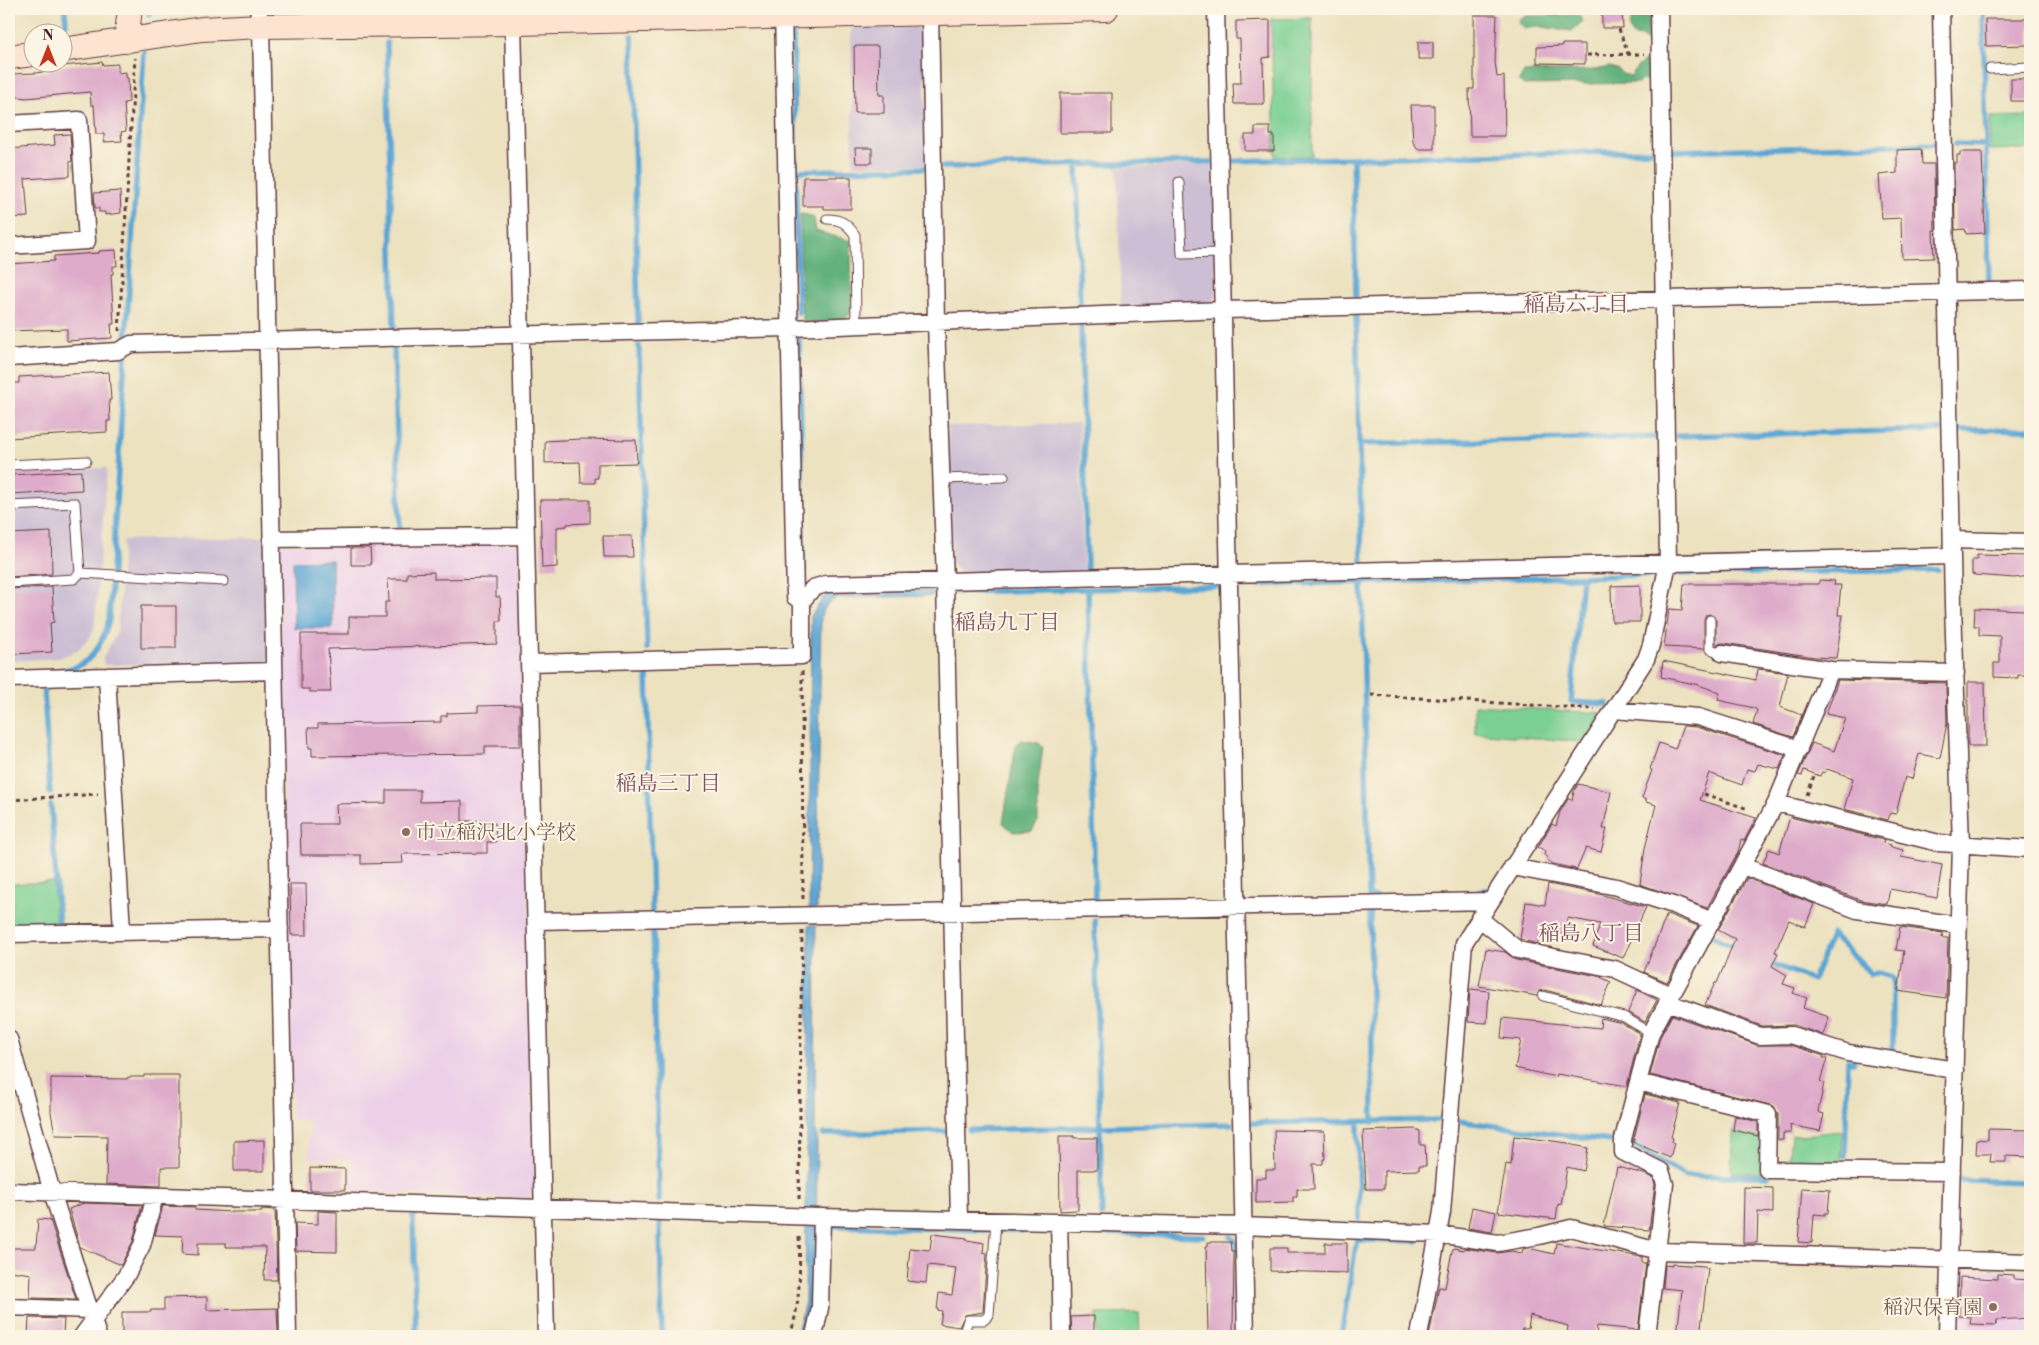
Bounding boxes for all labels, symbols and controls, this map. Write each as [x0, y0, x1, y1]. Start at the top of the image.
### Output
north arrow [22, 22, 72, 72]
text: N [42, 27, 54, 45]
district label: 稲島六丁目 [1524, 292, 1629, 318]
district label: 稲島九丁目 [955, 610, 1060, 636]
district label: 稲島三丁目 [616, 771, 721, 797]
place label: 市立稲沢北小学校 [416, 821, 576, 846]
marker: 市立稲沢北小学校 [400, 826, 412, 838]
district label: 稲島八丁目 [1539, 921, 1644, 947]
place label: 稲沢保育園 [1883, 1296, 1983, 1321]
marker: 稲沢保育園 [1987, 1301, 1999, 1313]

